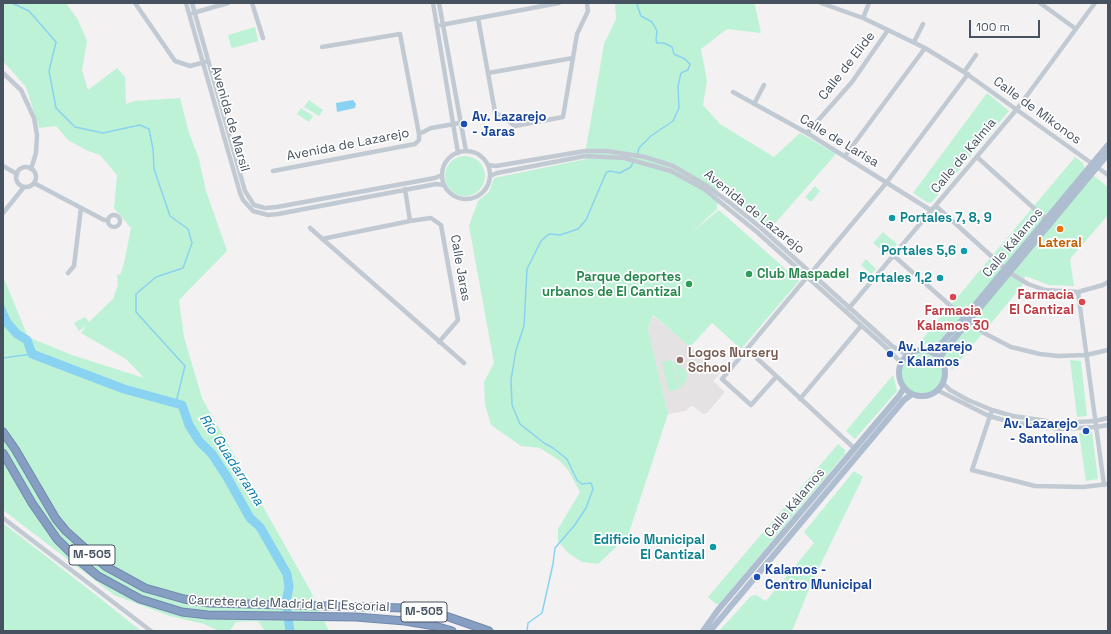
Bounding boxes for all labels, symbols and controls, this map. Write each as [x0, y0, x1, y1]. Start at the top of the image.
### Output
scale bar [971, 12, 1042, 38]
text: 100 m [976, 19, 1010, 35]
street label: Calle de Elide [815, 29, 879, 103]
street label: Avenida de Marsil [207, 65, 253, 173]
street label: Calle de Mikonos [990, 74, 1084, 148]
place label: Av. Lazarejo - Jaras [472, 109, 547, 140]
street label: Calle de Larisa [797, 111, 881, 171]
street label: Calle de Kalmia [928, 115, 1000, 197]
marker: Av. Lazarejo - Jaras [459, 119, 469, 129]
street label: Avenida de Lazarejo [285, 125, 411, 165]
street label: Avenida de Lazarejo [701, 167, 807, 257]
street label: Calle Kálamos [980, 205, 1046, 281]
place label: Portales 7, 8, 9 [900, 210, 992, 226]
marker: Portales 7, 8, 9 [887, 213, 897, 223]
marker: Lateral [1055, 224, 1065, 234]
street label: Calle Jaras [446, 234, 474, 302]
place label: Lateral [1038, 235, 1082, 251]
place label: Portales 5,6 [881, 243, 956, 259]
marker: Portales 5,6 [959, 246, 969, 256]
place label: Club Maspadel [757, 266, 849, 282]
place label: Parque deportes urbanos de El Cantizal [542, 269, 681, 300]
marker: Club Maspadel [744, 269, 754, 279]
place label: Portales 1,2 [859, 270, 932, 286]
marker: Portales 1,2 [935, 273, 945, 283]
marker: Parque deportes urbanos de El Cantizal [684, 279, 694, 289]
place label: Farmacia El Cantizal [1009, 287, 1074, 318]
marker: Farmacia Kalamos 30 [948, 292, 958, 302]
marker: Farmacia El Cantizal [1077, 297, 1087, 307]
place label: Farmacia Kalamos 30 [917, 303, 989, 334]
place label: Av. Lazarejo - Kalamos [898, 339, 973, 370]
place label: Logos Nursery School [688, 345, 779, 376]
marker: Av. Lazarejo - Kalamos [885, 349, 895, 359]
marker: Logos Nursery School [675, 355, 685, 365]
water label: Río Guadarrama [195, 411, 267, 509]
place label: Av. Lazarejo - Santolina [1003, 416, 1078, 447]
marker: Av. Lazarejo - Santolina [1081, 426, 1091, 436]
street label: Calle Kálamos [762, 465, 828, 541]
place label: Edificio Municipal El Cantizal [594, 532, 705, 563]
marker: Edificio Municipal El Cantizal [708, 542, 718, 552]
road number: M-505 [69, 545, 115, 565]
place label: Kalamos - Centro Municipal [765, 562, 872, 593]
marker: Kalamos - Centro Municipal [752, 572, 762, 582]
street label: Carretera de Madrid a El Escorial [188, 593, 390, 615]
road number: M-505 [401, 602, 447, 622]

